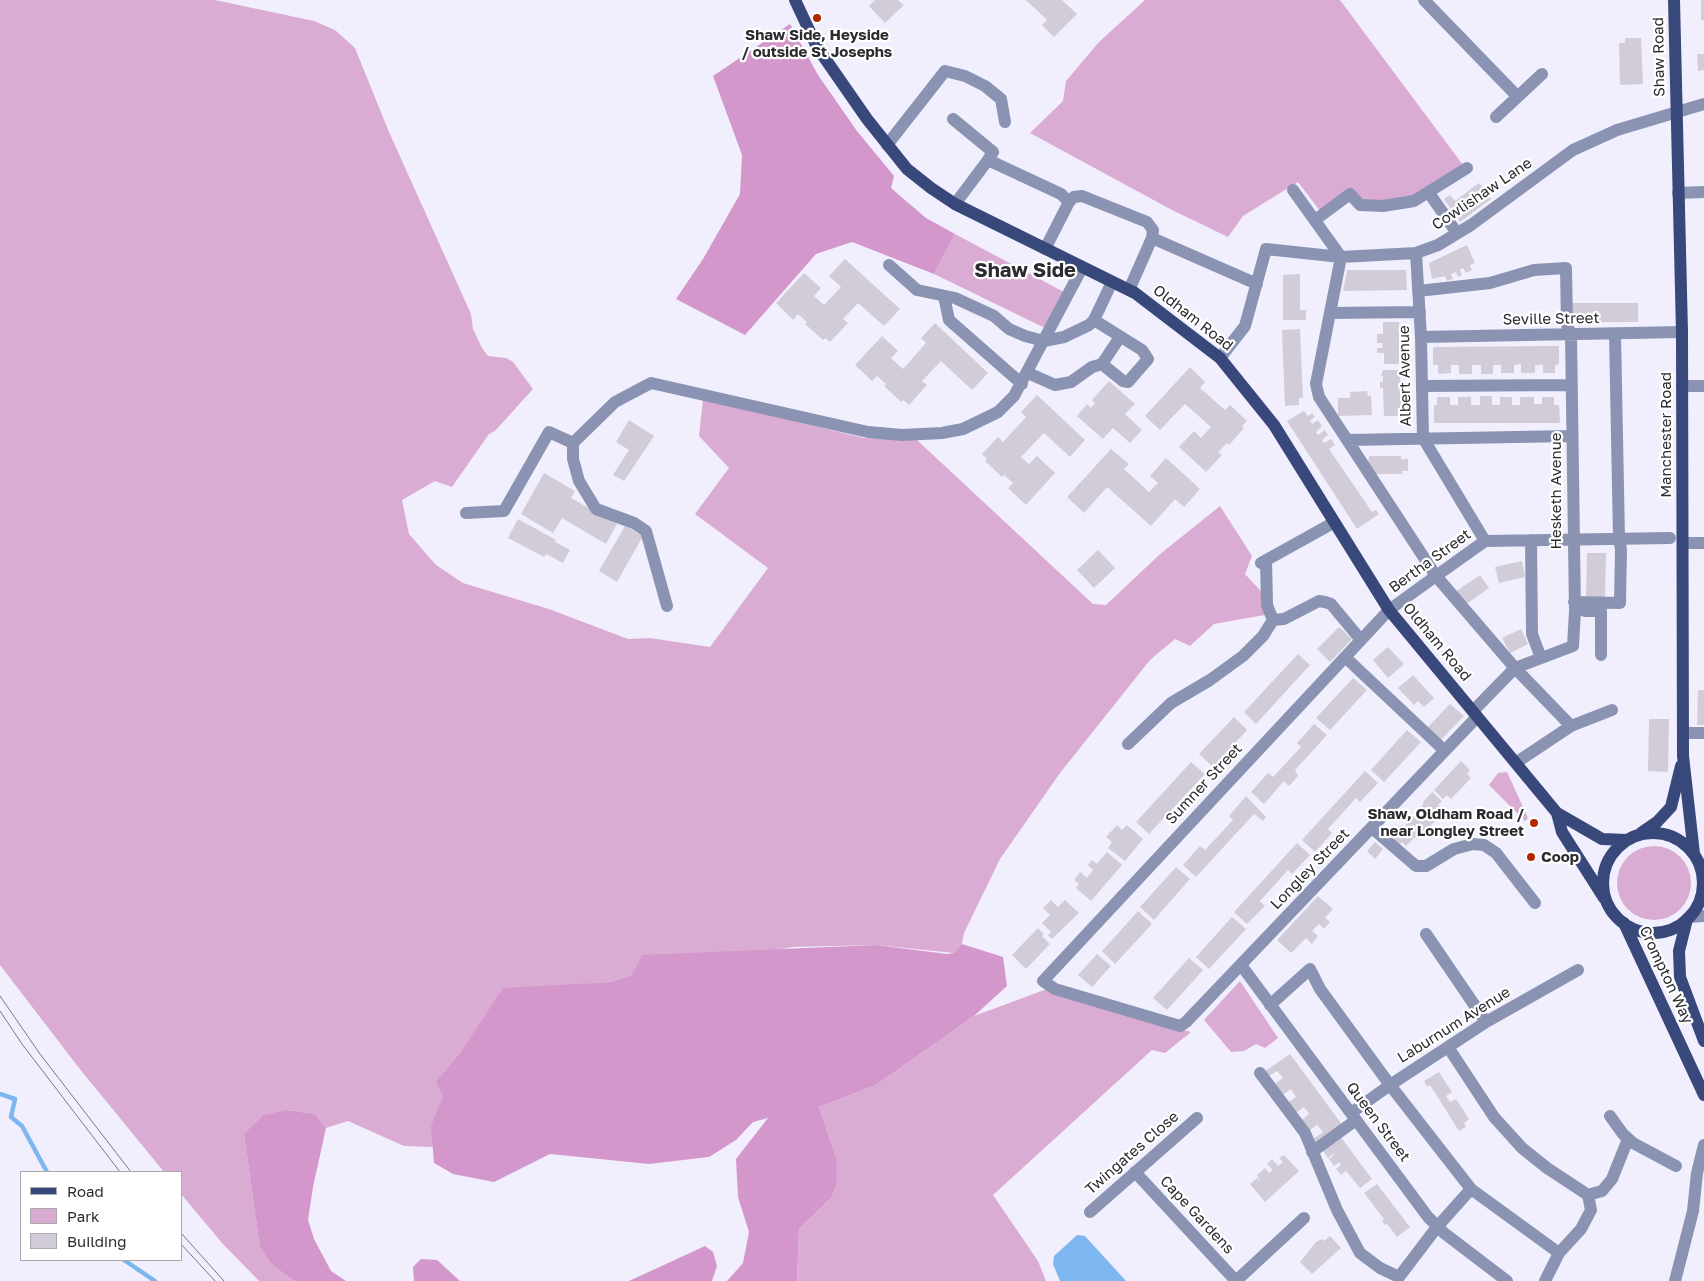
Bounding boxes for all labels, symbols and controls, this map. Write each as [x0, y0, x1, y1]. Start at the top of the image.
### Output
marker: Shaw Side, Heyside / outside St Josephs [811, 12, 823, 24]
street label: Shaw Road [1649, 17, 1669, 97]
place label: Shaw Side, Heyside / outside St Josephs [742, 26, 892, 61]
street label: Cowlishaw Lane [1429, 154, 1535, 234]
district label: Shaw Side [974, 259, 1076, 283]
street label: Oldham Road [1149, 281, 1237, 355]
street label: Seville Street [1502, 309, 1600, 329]
street label: Albert Avenue [1395, 325, 1415, 427]
street label: Manchester Road [1657, 372, 1675, 498]
street label: Hesketh Avenue [1547, 433, 1565, 549]
street label: Bertha Street [1386, 525, 1474, 597]
street label: Oldham Road [1399, 599, 1475, 685]
street label: Sumner Street [1162, 740, 1246, 828]
place label: Shaw, Oldham Road / near Longley Street [1367, 805, 1524, 840]
marker: Shaw, Oldham Road / near Longley Street [1528, 817, 1540, 829]
street label: Longley Street [1267, 825, 1353, 913]
place label: Coop [1541, 848, 1579, 866]
marker: Coop [1525, 851, 1537, 863]
street label: Crompton Way [1635, 923, 1697, 1027]
street label: Laburnum Avenue [1394, 983, 1514, 1067]
street label: Queen Street [1342, 1079, 1414, 1165]
street label: Twingates Close [1082, 1108, 1182, 1198]
legend [20, 1171, 182, 1261]
street label: Cape Gardens [1156, 1172, 1238, 1258]
text: Road [67, 1182, 104, 1200]
text: Park [67, 1207, 99, 1225]
text: Building [67, 1232, 127, 1250]

